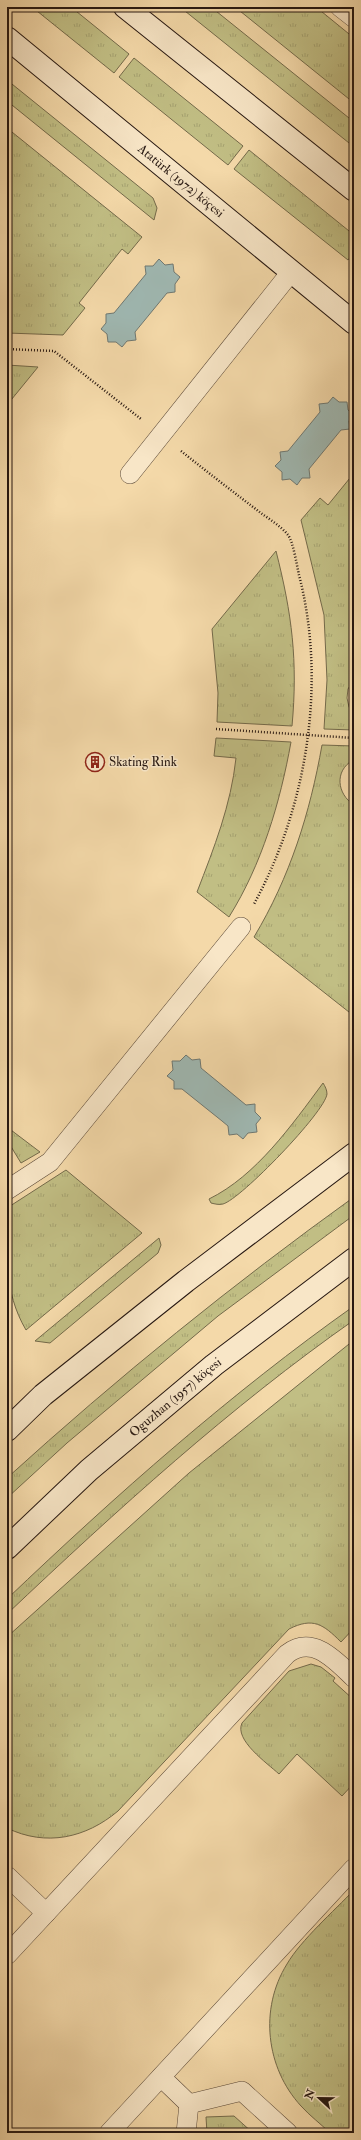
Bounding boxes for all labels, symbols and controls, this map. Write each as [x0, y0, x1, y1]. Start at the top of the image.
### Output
street label: Atatürk (1972) köçesi [134, 140, 228, 221]
building icon: Skating Rink [84, 751, 106, 773]
place label: Skating Rink [109, 754, 178, 770]
street label: Oguzhan (1957) köçesi [126, 1354, 225, 1441]
north arrow [299, 2078, 339, 2118]
text: N [302, 2086, 318, 2102]

